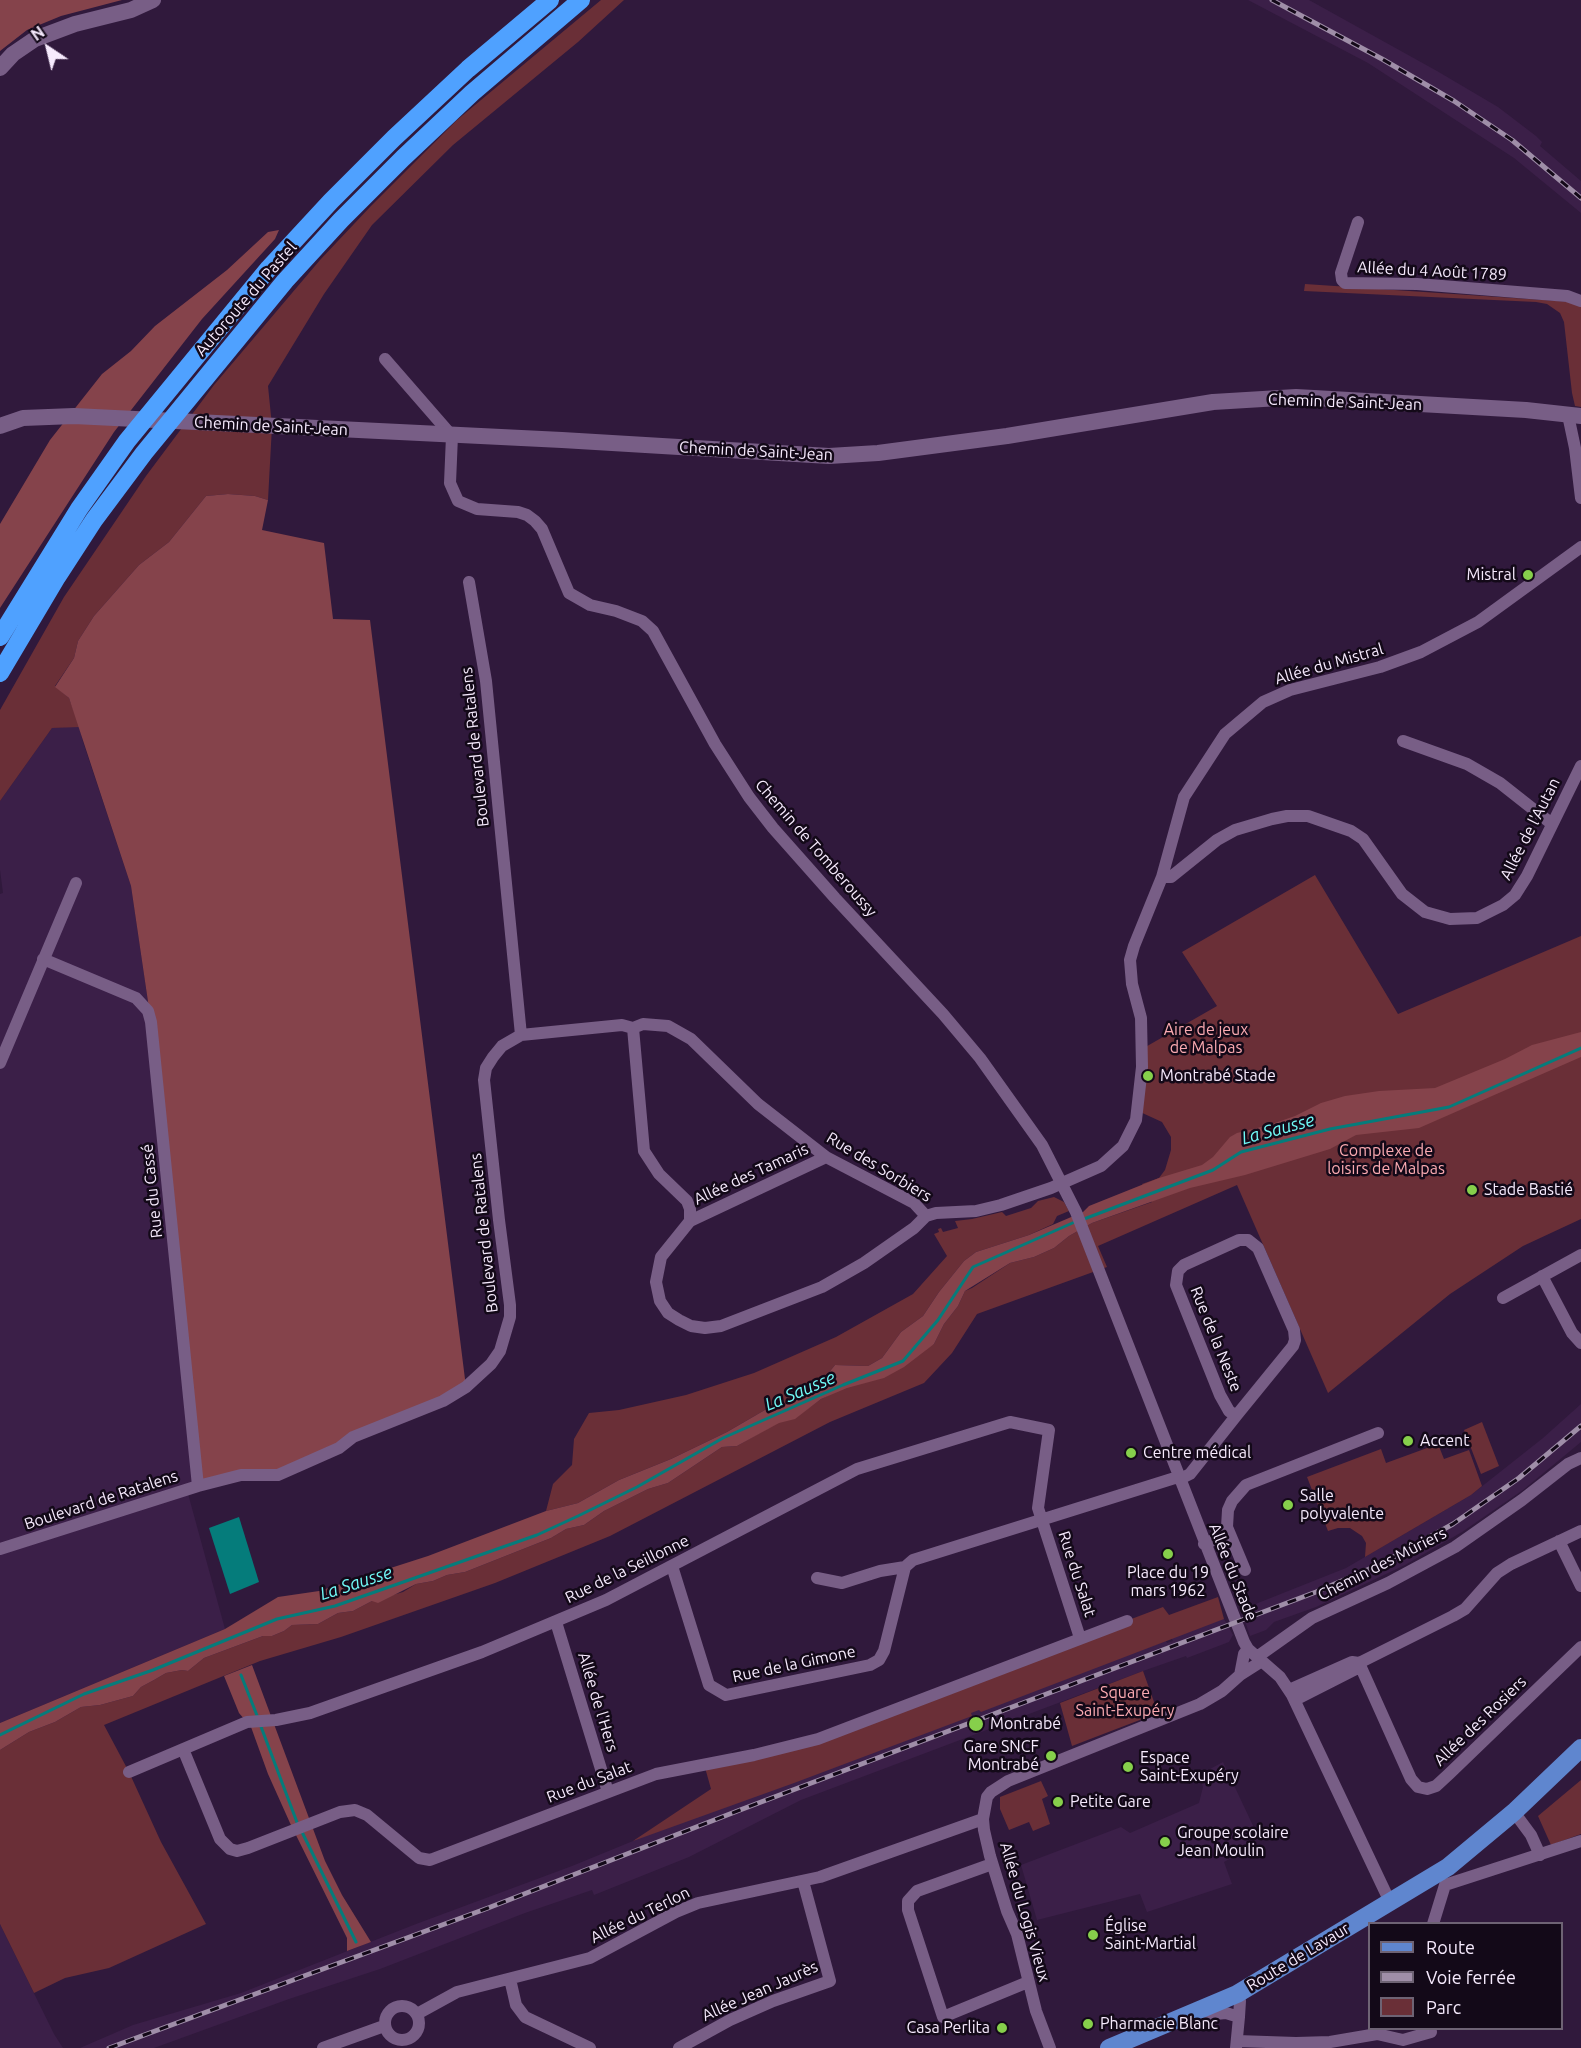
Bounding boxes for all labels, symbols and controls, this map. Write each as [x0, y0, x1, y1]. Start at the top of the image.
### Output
north arrow [18, 18, 78, 78]
text: N [28, 22, 48, 44]
street label: Autoroute du Pastel [191, 238, 301, 360]
street label: Allée du 4 Août 1789 [1357, 257, 1507, 285]
street label: Chemin de Saint-Jean [1268, 390, 1422, 414]
street label: Chemin de Saint-Jean [194, 412, 348, 440]
street label: Chemin de Saint-Jean [679, 437, 833, 465]
place label: Mistral [1467, 565, 1516, 585]
marker: Mistral [1521, 568, 1535, 582]
street label: Allée du Mistral [1273, 639, 1385, 689]
street label: Boulevard de Ratalens [457, 666, 493, 828]
street label: Chemin de Tomberoussy [751, 775, 881, 921]
street label: Allée de l'Autan [1496, 775, 1564, 883]
park label: Aire de jeux de Malpas [1164, 1020, 1248, 1058]
place label: Montrabé Stade [1160, 1066, 1276, 1086]
marker: Montrabé Stade [1141, 1069, 1155, 1083]
water label: La Sausse [1239, 1109, 1317, 1149]
street label: Rue des Sorbiers [823, 1128, 935, 1206]
street label: Allée des Tamaris [691, 1139, 811, 1209]
park label: Complexe de loisirs de Malpas [1327, 1141, 1445, 1179]
street label: Rue du Cassé [138, 1143, 166, 1239]
street label: Boulevard de Ratalens [466, 1152, 502, 1314]
place label: Stade Bastié [1484, 1180, 1573, 1200]
marker: Stade Bastié [1465, 1183, 1479, 1197]
street label: Rue de la Neste [1186, 1284, 1246, 1394]
water label: La Sausse [761, 1366, 839, 1416]
place label: Accent [1420, 1431, 1469, 1451]
marker: Accent [1401, 1434, 1415, 1448]
place label: Centre médical [1143, 1443, 1251, 1463]
marker: Centre médical [1124, 1446, 1138, 1460]
street label: Boulevard de Ratalens [22, 1466, 180, 1534]
place label: Salle polyvalente [1300, 1486, 1384, 1524]
marker: Salle polyvalente [1281, 1498, 1295, 1512]
street label: Allée du Stade [1205, 1521, 1261, 1623]
street label: Chemin des Mûriers [1314, 1523, 1450, 1605]
street label: Rue du Salat [1054, 1529, 1100, 1619]
street label: Rue de la Seillonne [562, 1531, 692, 1607]
marker: Place du 19 mars 1962 [1161, 1547, 1175, 1561]
water label: La Sausse [317, 1561, 395, 1605]
place label: Place du 19 mars 1962 [1127, 1563, 1209, 1601]
street label: Rue de la Gimone [731, 1642, 857, 1686]
street label: Allée de l'Hers [574, 1650, 622, 1754]
street label: Allée des Rosiers [1430, 1672, 1530, 1770]
park label: Square Saint-Exupéry [1076, 1683, 1174, 1721]
place label: Montrabé [990, 1714, 1061, 1734]
marker: Montrabé [967, 1715, 985, 1733]
place label: Gare SNCF Montrabé [964, 1737, 1039, 1775]
place label: Espace Saint-Exupéry [1140, 1748, 1239, 1786]
marker: Gare SNCF Montrabé [1044, 1749, 1058, 1763]
street label: Rue du Salat [544, 1757, 634, 1807]
marker: Espace Saint-Exupéry [1121, 1760, 1135, 1774]
place label: Petite Gare [1070, 1792, 1151, 1812]
marker: Petite Gare [1051, 1795, 1065, 1809]
place label: Groupe scolaire Jean Moulin [1177, 1823, 1289, 1861]
marker: Groupe scolaire Jean Moulin [1158, 1835, 1172, 1849]
street label: Allée du Logis Vieux [996, 1840, 1054, 1984]
street label: Allée du Terlon [587, 1883, 693, 1947]
place label: Église Saint-Martial [1105, 1916, 1196, 1954]
street label: Route de Lavaur [1243, 1919, 1353, 1995]
legend [1368, 1922, 1563, 2030]
marker: Église Saint-Martial [1086, 1928, 1100, 1942]
text: Route [1426, 1937, 1475, 1957]
street label: Allée Jean Jaurès [699, 1957, 821, 2025]
text: Voie ferrée [1426, 1967, 1516, 1987]
text: Parc [1426, 1997, 1461, 2017]
place label: Pharmacie Blanc [1100, 2014, 1218, 2034]
marker: Pharmacie Blanc [1081, 2017, 1095, 2031]
place label: Casa Perlita [906, 2018, 990, 2038]
marker: Casa Perlita [995, 2021, 1009, 2035]

